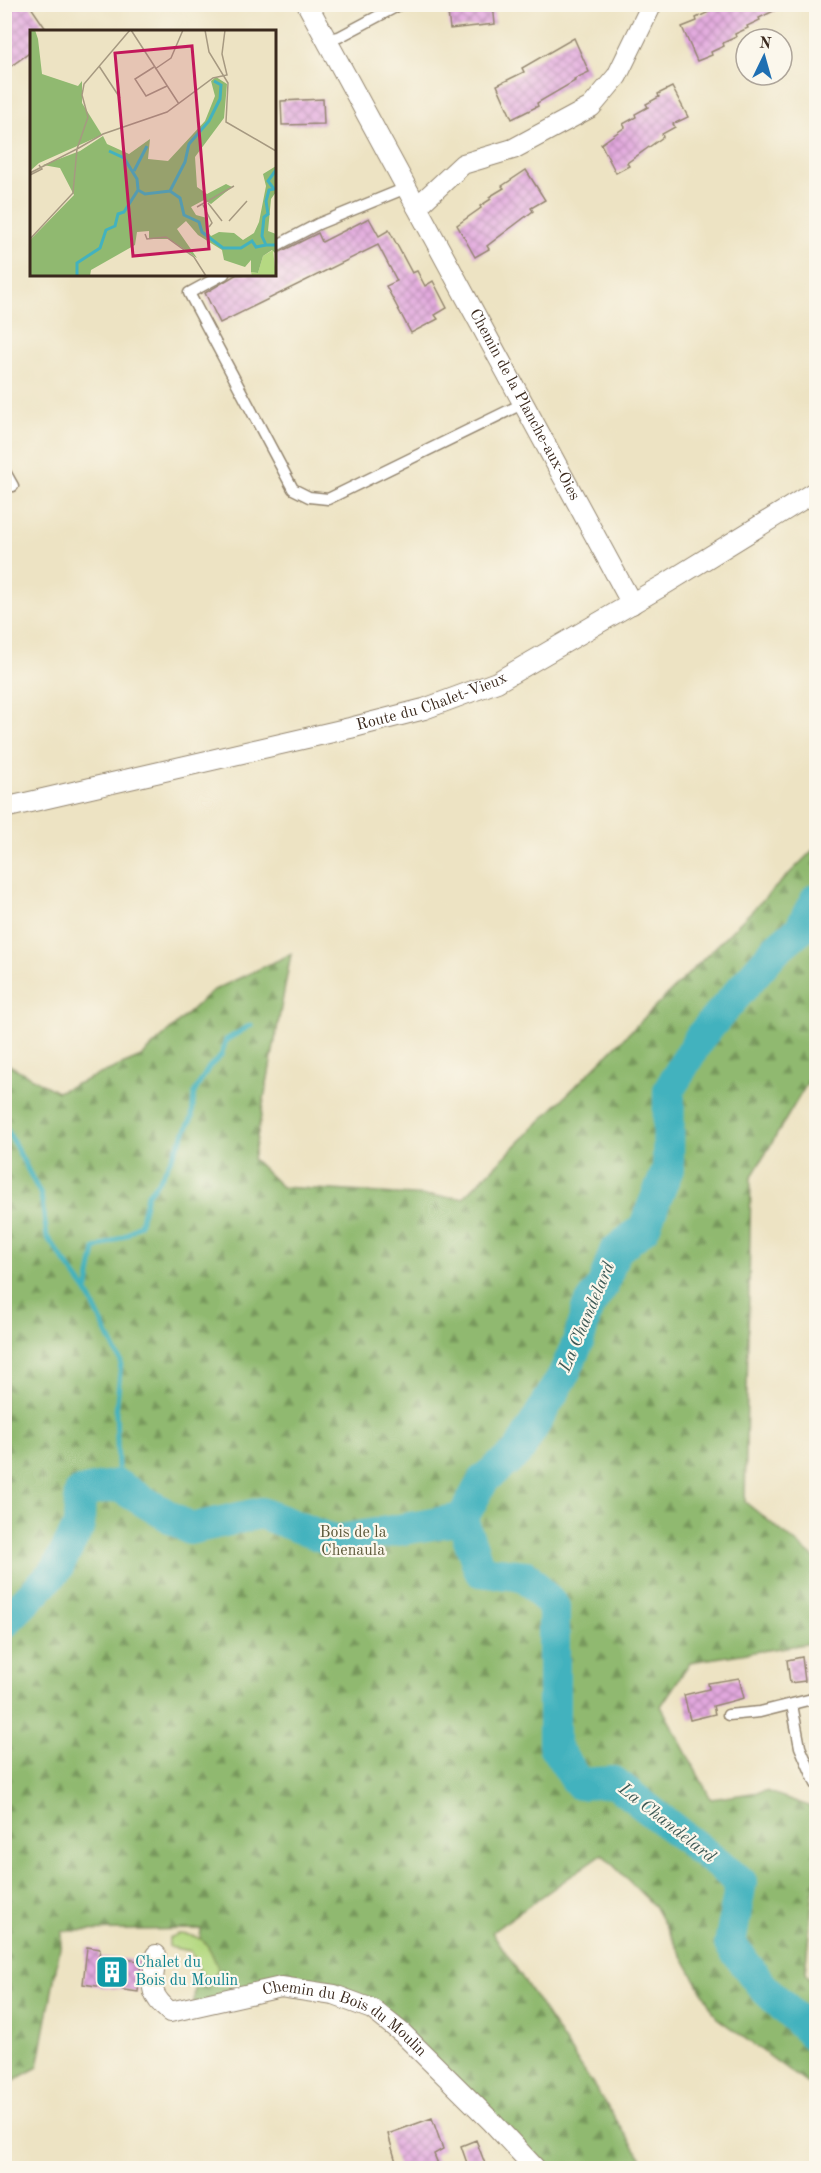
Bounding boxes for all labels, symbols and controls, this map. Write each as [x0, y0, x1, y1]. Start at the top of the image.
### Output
north arrow [734, 27, 794, 87]
inset map [30, 30, 276, 276]
text: N [758, 36, 773, 53]
street label: Chemin de la Planche-aux-Oies [466, 307, 583, 503]
street label: Route du Chalet-Vieux [355, 670, 510, 734]
water label: La Chandelard [555, 1259, 618, 1375]
park label: Bois de la Chenaula [319, 1525, 387, 1559]
water label: La Chandelard [614, 1779, 719, 1866]
building icon: Chalet du Bois du Moulin [94, 1954, 130, 1990]
place label: Chalet du Bois du Moulin [135, 1955, 239, 1989]
street label: Chemin du Bois du Moulin [261, 1979, 429, 2060]

